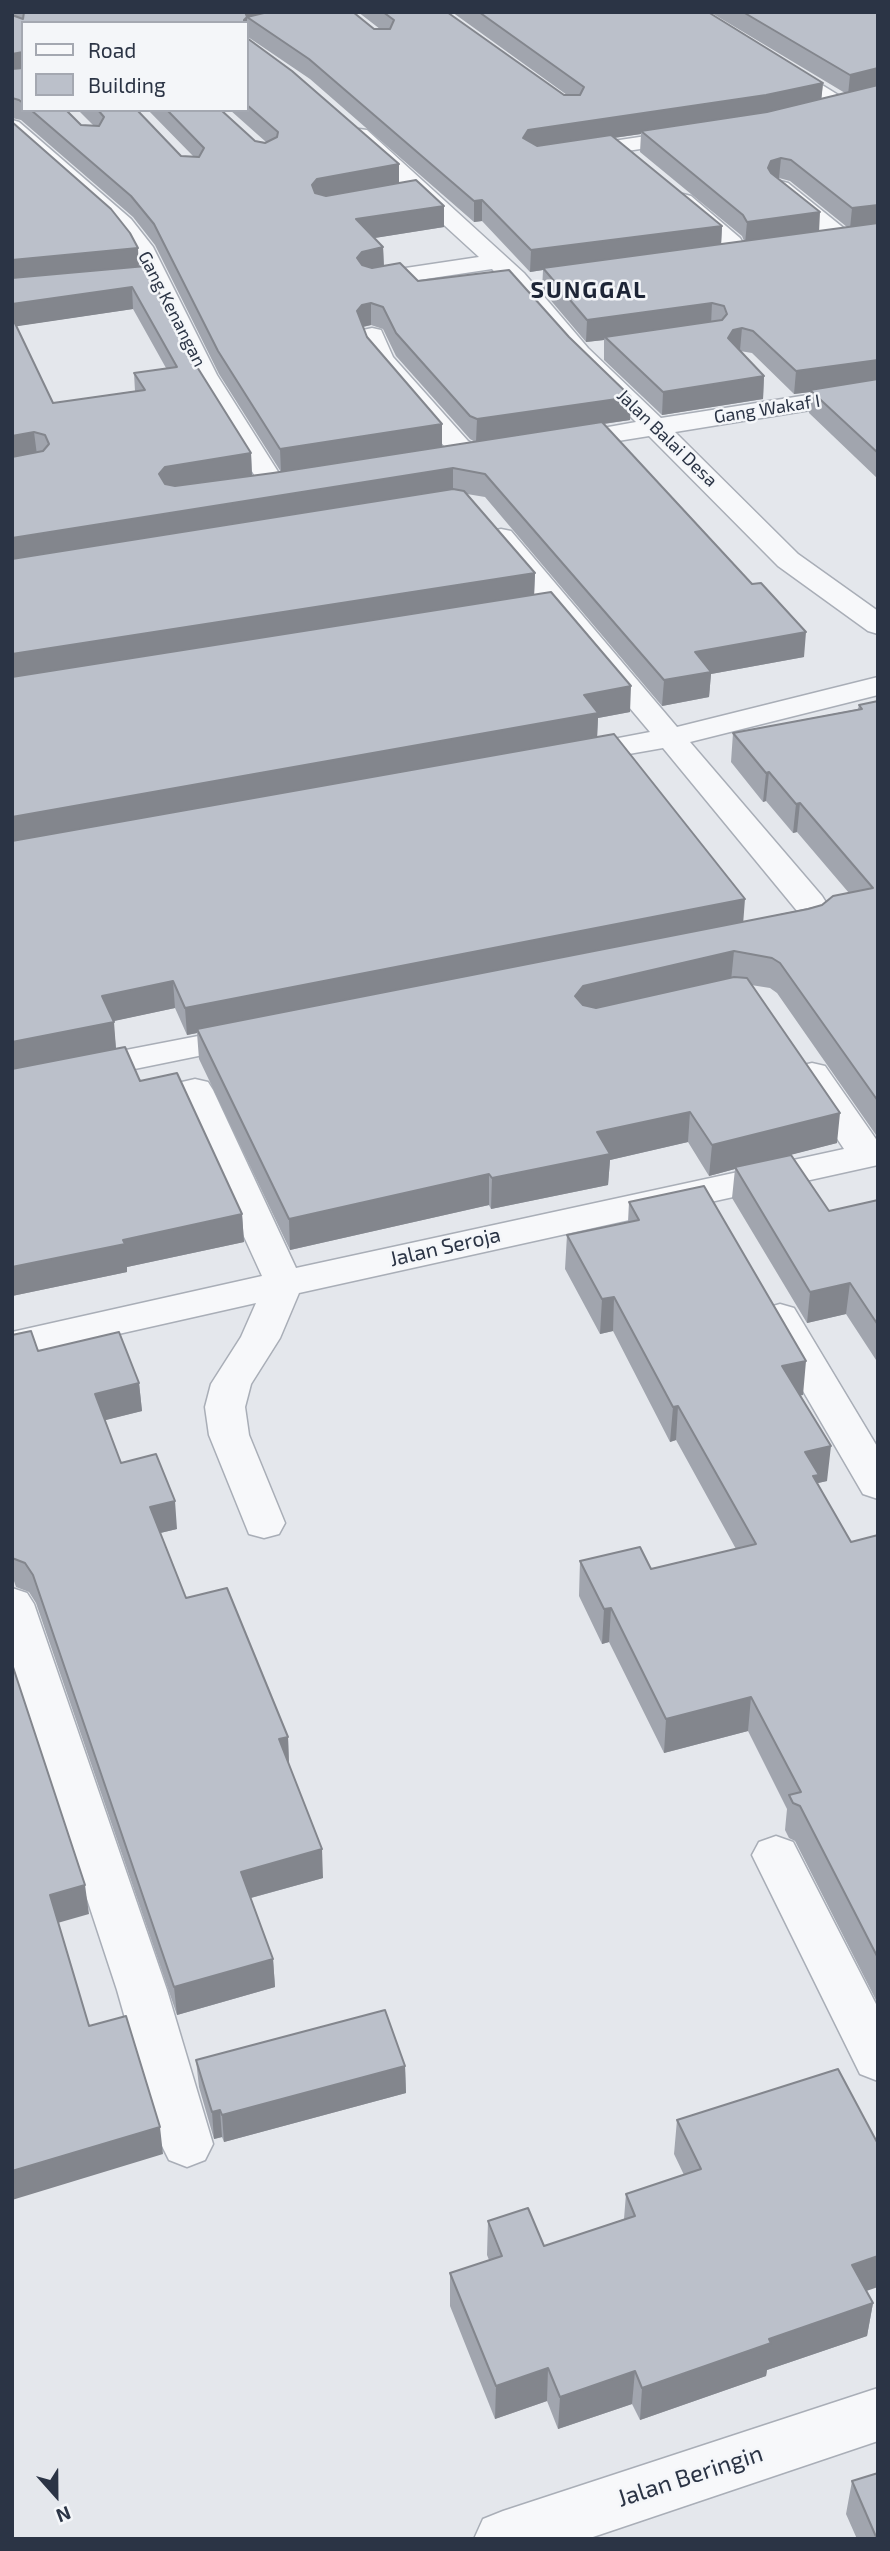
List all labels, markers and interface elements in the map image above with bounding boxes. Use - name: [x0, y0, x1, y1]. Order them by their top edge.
- legend: [21, 21, 248, 112]
- text: Road: [88, 37, 136, 62]
- text: Building: [88, 72, 166, 97]
- street label: Gang Kenangan: [134, 248, 210, 370]
- district label: SUNGGAL: [531, 276, 647, 304]
- street label: Jalan Balai Desa: [612, 385, 722, 491]
- street label: Gang Wakaf I: [712, 390, 822, 428]
- street label: Jalan Seroja: [387, 1222, 503, 1272]
- street label: Jalan Beringin: [614, 2439, 766, 2513]
- north arrow: [21, 2460, 91, 2530]
- text: N: [53, 2502, 74, 2528]

